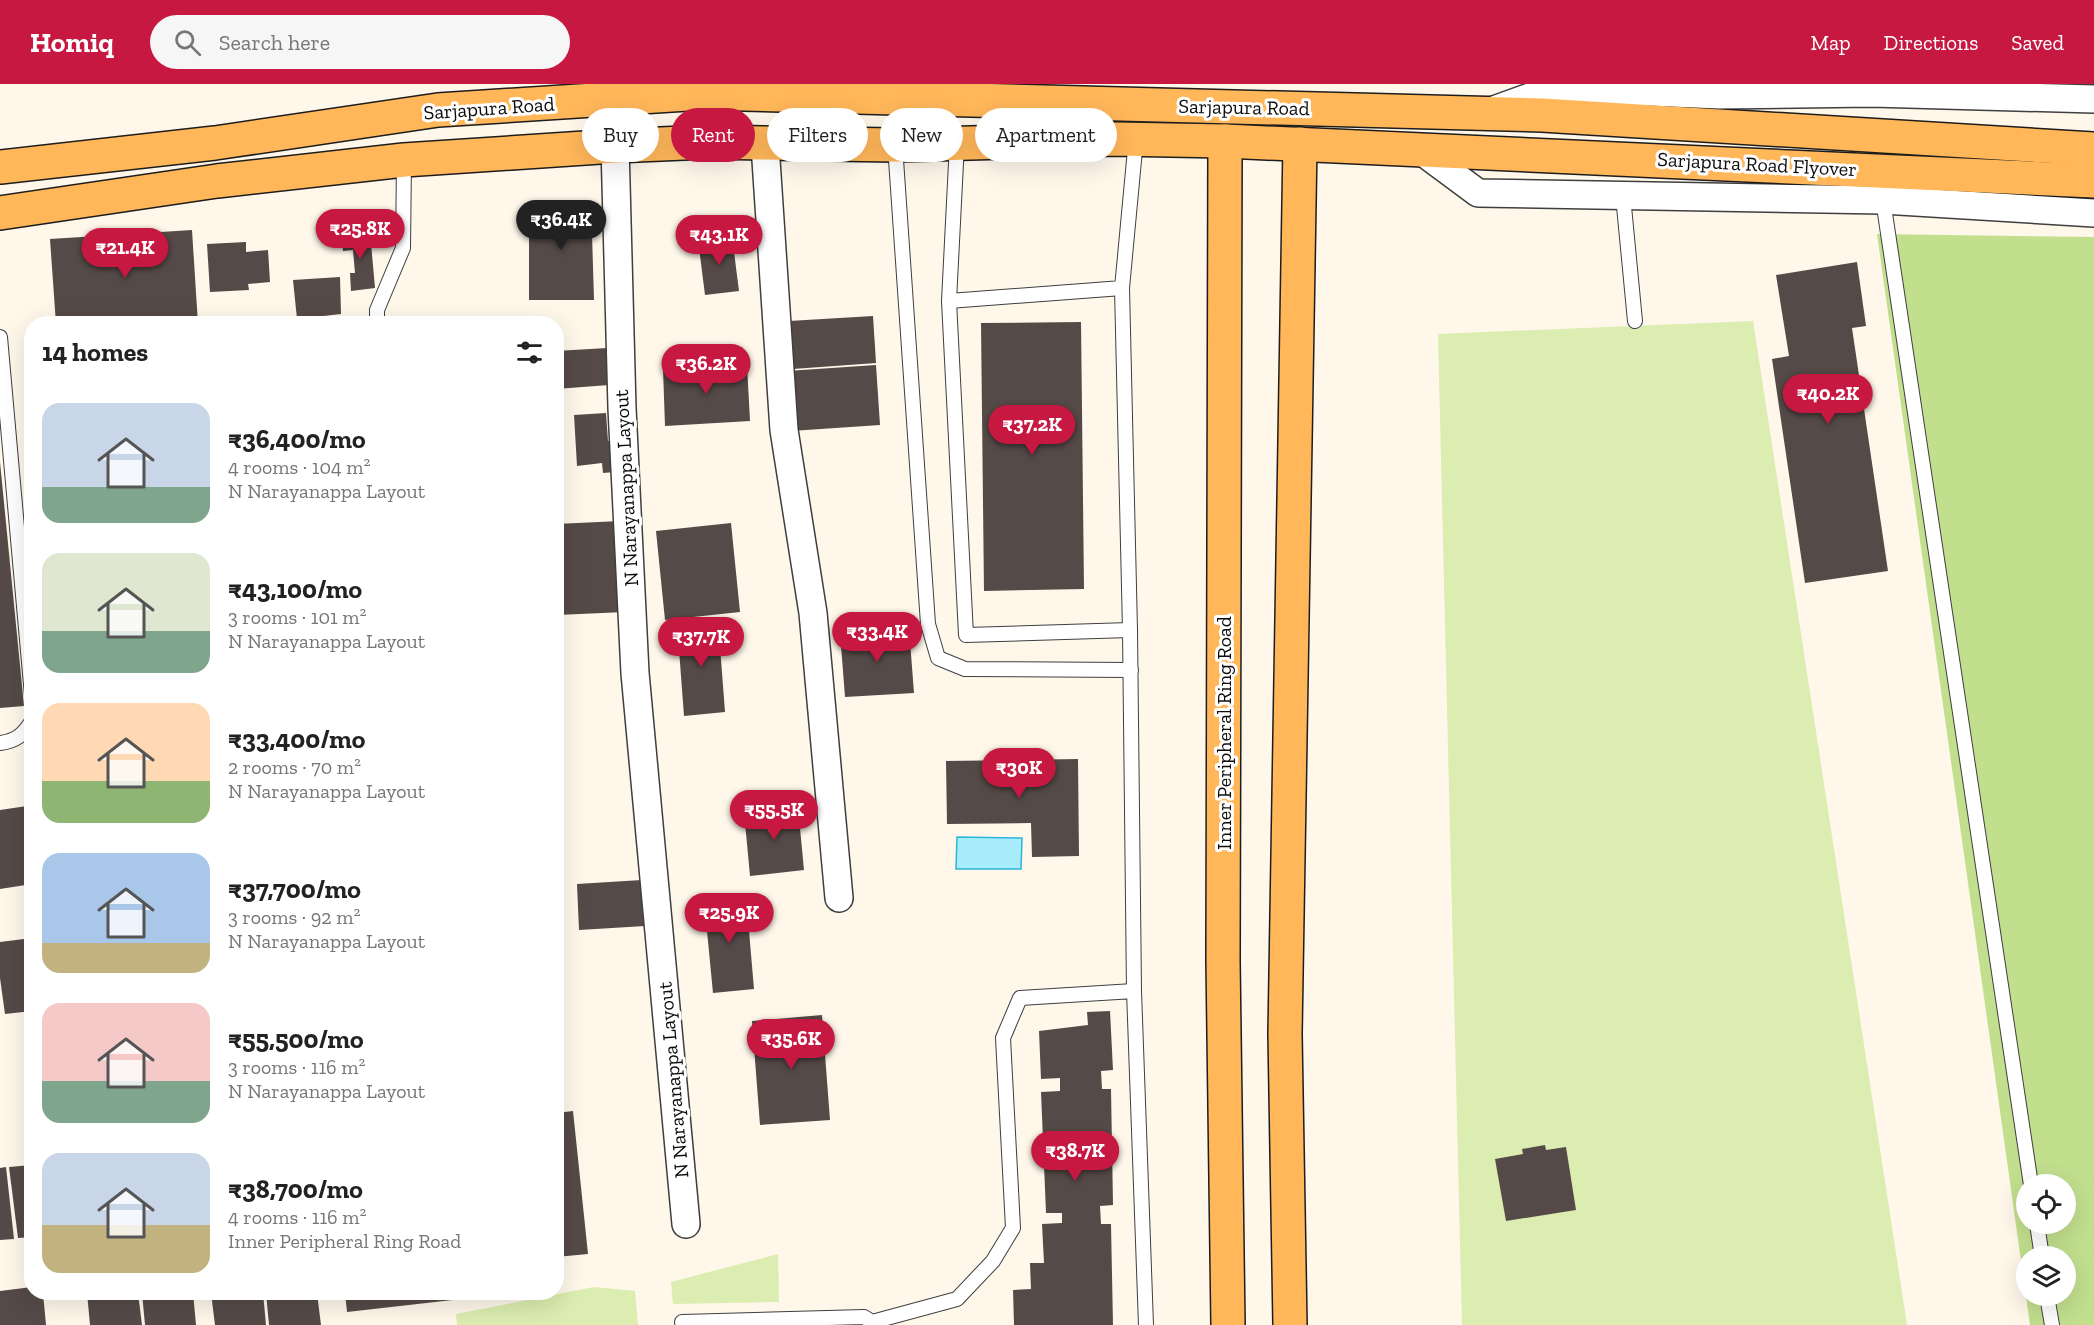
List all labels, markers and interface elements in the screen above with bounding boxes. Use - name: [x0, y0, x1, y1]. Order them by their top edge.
- search box: [150, 15, 570, 69]
- text: Homiq: [30, 26, 114, 59]
- icon: search: [171, 26, 204, 59]
- text: Search here: [219, 29, 330, 56]
- text: Map: [1811, 30, 1851, 55]
- text: Directions: [1884, 30, 1978, 55]
- text: Saved: [2011, 30, 2064, 55]
- street label: Sarjapura Road: [423, 91, 555, 125]
- street label: Sarjapura Road: [1178, 94, 1310, 120]
- chip: Buy: [582, 108, 659, 162]
- chip: Rent: [671, 108, 755, 162]
- chip: Filters: [767, 108, 868, 162]
- chip: New: [880, 108, 963, 162]
- chip: Apartment: [975, 108, 1117, 162]
- street label: Sarjapura Road Flyover: [1657, 147, 1857, 181]
- pin: ₹36.4K: [512, 200, 610, 251]
- text: ₹36.4K: [530, 207, 592, 231]
- pin: ₹25.8K: [311, 209, 409, 260]
- pin: ₹43.1K: [670, 215, 768, 266]
- text: ₹25.8K: [330, 216, 390, 240]
- text: ₹43.1K: [690, 222, 748, 246]
- pin: ₹21.4K: [76, 228, 174, 279]
- text: ₹21.4K: [95, 235, 155, 259]
- text: 14 homes: [42, 336, 148, 368]
- icon: filters: [513, 336, 546, 369]
- pin: ₹36.2K: [657, 344, 755, 395]
- text: ₹36.2K: [676, 351, 736, 375]
- pin: ₹40.2K: [1779, 374, 1877, 425]
- text: ₹40.2K: [1797, 381, 1859, 405]
- street label: N Narayanappa Layout: [609, 388, 643, 587]
- pin: ₹37.2K: [983, 405, 1081, 456]
- text: ₹37.2K: [1002, 412, 1062, 436]
- text: ₹36,400/mo: [228, 423, 366, 455]
- icon: home: [90, 427, 162, 499]
- text: 4 rooms · 104 m²: [228, 455, 370, 479]
- text: N Narayanappa Layout: [228, 479, 425, 503]
- text: ₹43,100/mo: [228, 573, 362, 605]
- icon: home: [90, 577, 162, 649]
- text: 3 rooms · 101 m²: [228, 605, 366, 629]
- pin: ₹33.4K: [828, 612, 926, 663]
- street label: Inner Peripheral Ring Road: [1212, 616, 1236, 850]
- pin: ₹37.7K: [652, 617, 750, 668]
- text: ₹33.4K: [846, 619, 908, 643]
- text: ₹37.7K: [672, 624, 730, 648]
- text: N Narayanappa Layout: [228, 629, 425, 653]
- text: ₹33,400/mo: [228, 723, 365, 755]
- icon: home: [90, 727, 162, 799]
- pin: ₹30K: [983, 748, 1055, 799]
- text: 2 rooms · 70 m²: [228, 755, 361, 779]
- text: ₹30K: [996, 755, 1042, 779]
- text: N Narayanappa Layout: [228, 779, 425, 803]
- pin: ₹55.5K: [725, 790, 823, 841]
- text: ₹55.5K: [744, 797, 804, 821]
- text: ₹37,700/mo: [228, 873, 361, 905]
- icon: home: [90, 877, 162, 949]
- pin: ₹25.9K: [680, 893, 778, 944]
- text: ₹25.9K: [699, 900, 759, 924]
- text: 3 rooms · 92 m²: [228, 905, 360, 929]
- text: N Narayanappa Layout: [228, 929, 425, 953]
- street label: N Narayanappa Layout: [652, 980, 694, 1179]
- pin: ₹35.6K: [742, 1019, 840, 1070]
- text: ₹55,500/mo: [228, 1023, 364, 1055]
- text: ₹35.6K: [761, 1026, 821, 1050]
- icon: home: [90, 1027, 162, 1099]
- text: 3 rooms · 116 m²: [228, 1055, 365, 1079]
- text: N Narayanappa Layout: [228, 1079, 425, 1103]
- pin: ₹38.7K: [1026, 1131, 1124, 1182]
- text: ₹38.7K: [1045, 1138, 1105, 1162]
- text: ₹38,700/mo: [228, 1173, 363, 1205]
- map controls: [2016, 1174, 2076, 1306]
- button: locate: [2016, 1174, 2076, 1234]
- icon: home: [90, 1177, 162, 1249]
- text: 4 rooms · 116 m²: [228, 1205, 366, 1229]
- text: Inner Peripheral Ring Road: [228, 1229, 461, 1253]
- button: layers: [2016, 1246, 2076, 1306]

